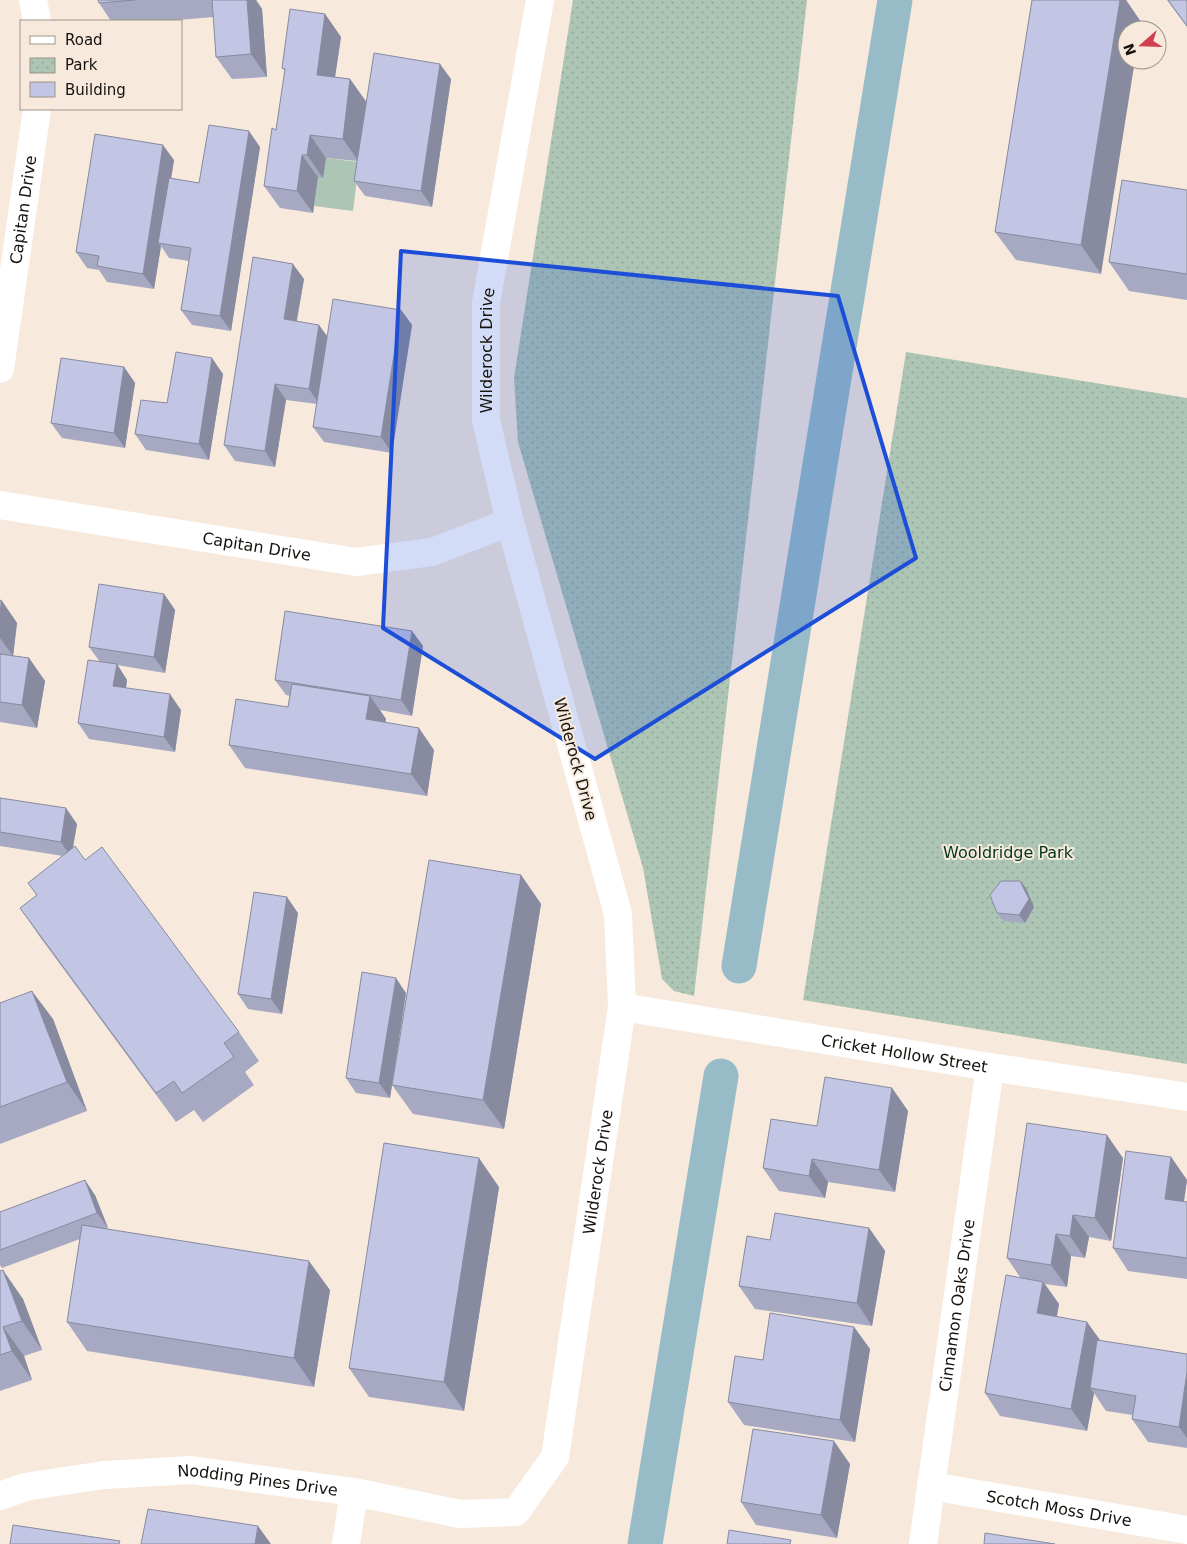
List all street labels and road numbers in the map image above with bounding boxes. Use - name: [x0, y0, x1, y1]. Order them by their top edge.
- street label: Capitan Drive: [6, 154, 40, 265]
- street label: Wilderock Drive: [477, 286, 499, 413]
- street label: Capitan Drive: [201, 529, 312, 565]
- street label: Wilderock Drive: [550, 696, 601, 823]
- street label: Cricket Hollow Street: [820, 1031, 989, 1076]
- street label: Wilderock Drive: [579, 1108, 617, 1236]
- street label: Cinnamon Oaks Drive: [935, 1218, 979, 1393]
- street label: Nodding Pines Drive: [177, 1461, 339, 1500]
- street label: Scotch Moss Drive: [985, 1487, 1133, 1530]

